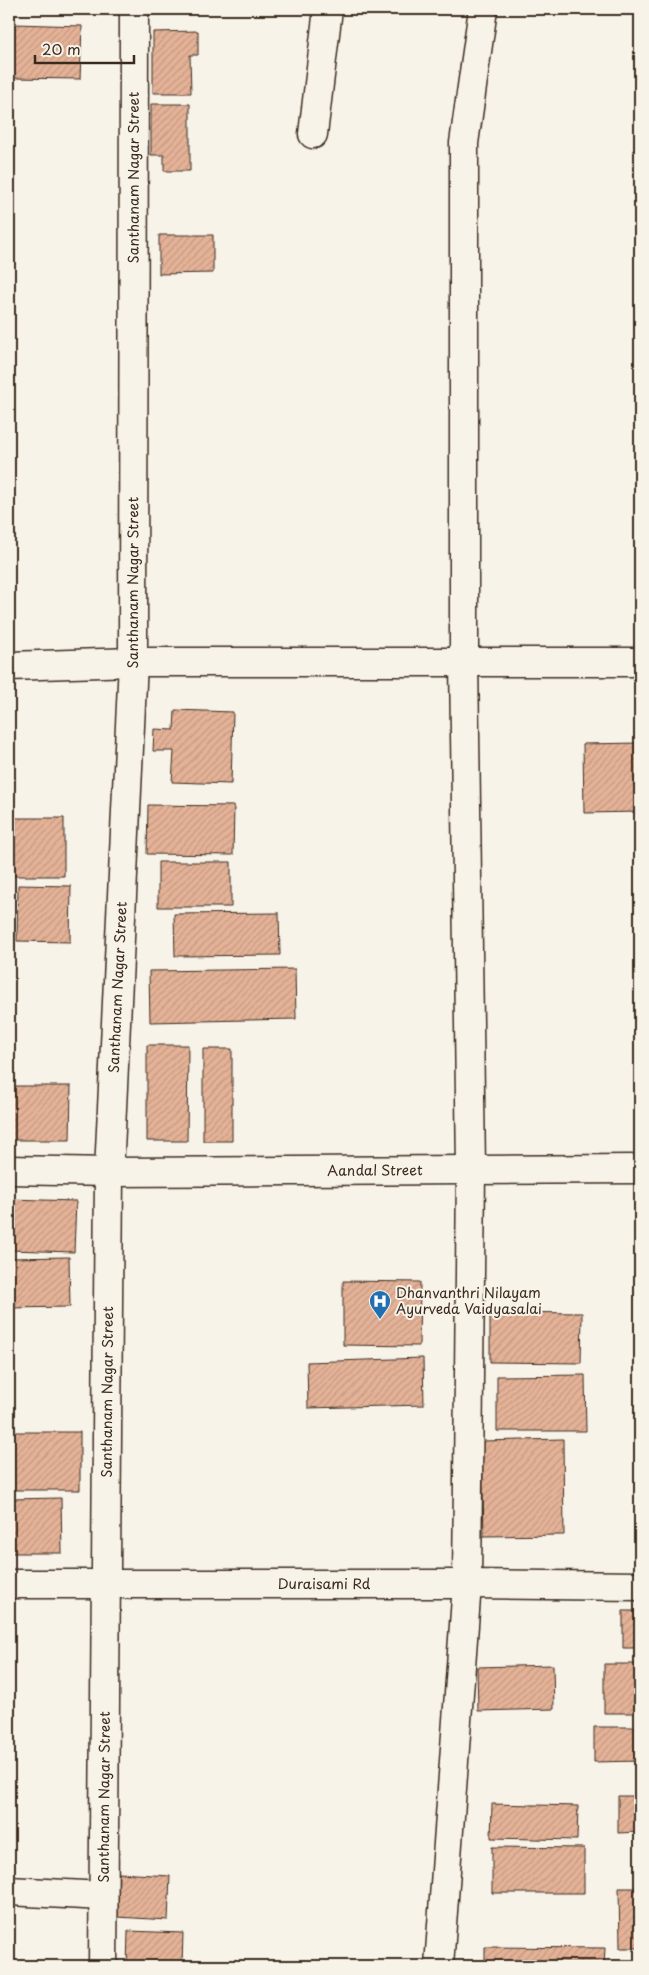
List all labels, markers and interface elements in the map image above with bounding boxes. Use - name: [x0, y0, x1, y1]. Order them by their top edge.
- scale bar: [35, 32, 134, 64]
- text: 20 m: [42, 37, 81, 60]
- street label: Santhanam Nagar Street: [123, 91, 144, 263]
- street label: Santhanam Nagar Street: [122, 496, 143, 669]
- street label: Santhanam Nagar Street: [103, 901, 132, 1073]
- street label: Aandal Street: [327, 1159, 423, 1181]
- place label: Dhanvanthri Nilayam Ayurveda Vaidyasalai: [396, 1282, 542, 1319]
- hospital icon: Dhanvanthri Nilayam Ayurveda Vaidyasalai: [368, 1289, 392, 1320]
- street label: Santhanam Nagar Street: [96, 1306, 118, 1478]
- street label: Duraisami Rd: [278, 1573, 371, 1594]
- street label: Santhanam Nagar Street: [93, 1711, 115, 1883]

